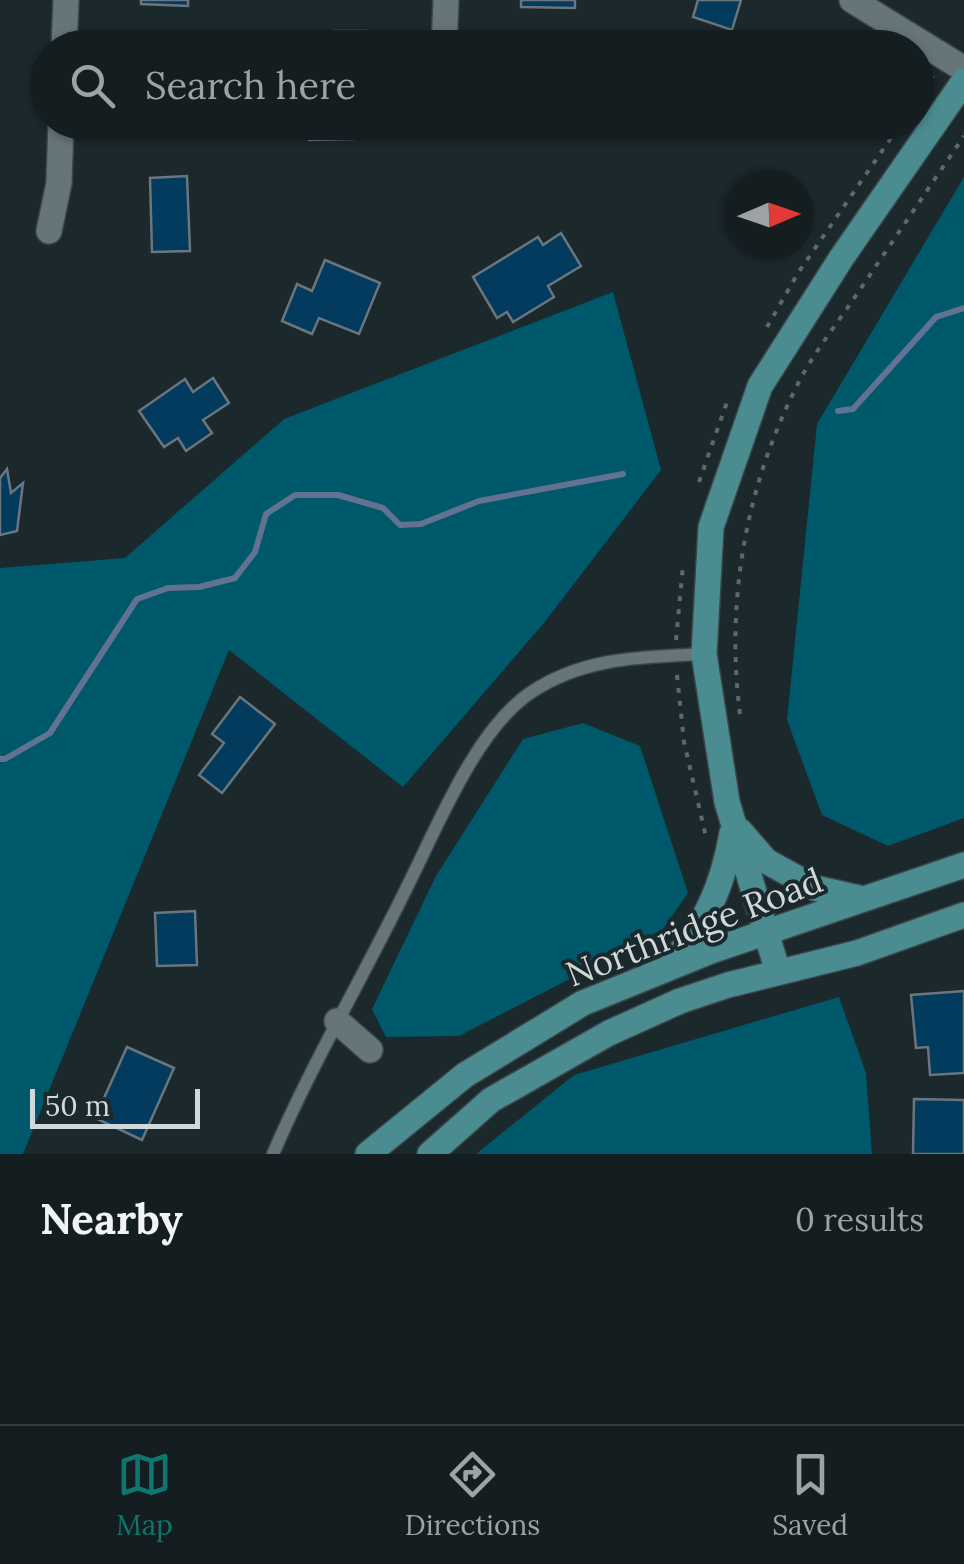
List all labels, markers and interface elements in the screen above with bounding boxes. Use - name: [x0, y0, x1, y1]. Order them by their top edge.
- search box: [30, 30, 934, 140]
- icon: search: [65, 58, 120, 113]
- text: Search here: [145, 61, 356, 109]
- north arrow: [724, 170, 814, 260]
- street label: Northridge Road: [559, 857, 829, 997]
- scale bar: [30, 1084, 200, 1128]
- text: 50 m: [45, 1088, 110, 1124]
- text: Nearby: [40, 1192, 183, 1246]
- text: 0 results: [795, 1199, 924, 1240]
- tab: Map: [116, 1447, 173, 1543]
- tab: Directions: [405, 1447, 540, 1543]
- tab: Saved: [772, 1447, 848, 1543]

